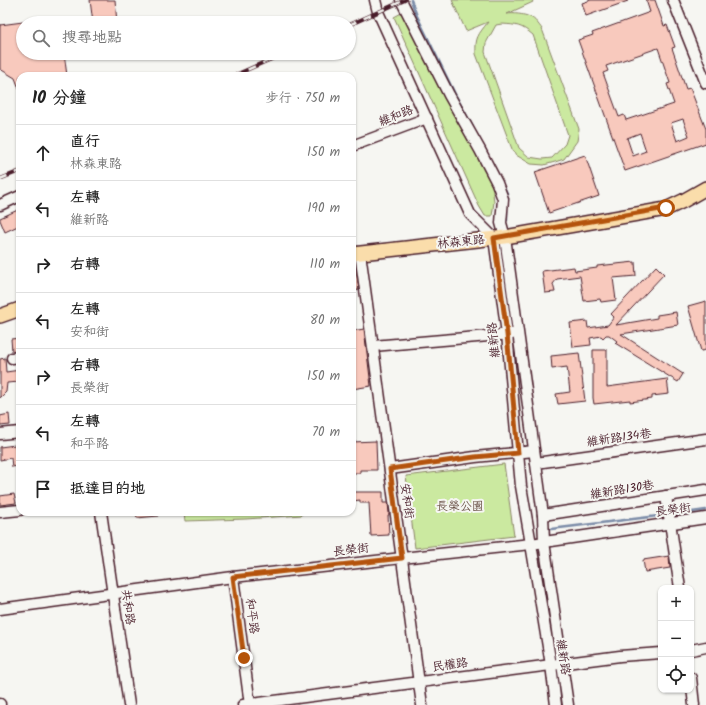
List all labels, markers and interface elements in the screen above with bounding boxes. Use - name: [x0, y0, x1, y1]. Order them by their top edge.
- search box: [16, 16, 356, 60]
- text: 搜尋地點: [62, 26, 122, 50]
- icon: search: [30, 27, 52, 49]
- text: 10 分鐘: [32, 85, 86, 112]
- text: 步行 · 750 m: [265, 88, 340, 109]
- street label: 維和路: [376, 101, 416, 131]
- text: 直行: [70, 130, 100, 154]
- icon: ahead: [32, 142, 54, 164]
- text: 150 m: [307, 142, 340, 163]
- text: 林森東路: [70, 154, 122, 175]
- text: 左轉: [70, 186, 100, 210]
- icon: left: [32, 198, 54, 220]
- text: 190 m: [308, 198, 340, 219]
- route start: [657, 199, 675, 217]
- text: 維新路: [70, 210, 109, 231]
- street label: 林森東路: [436, 230, 486, 254]
- text: 右轉: [70, 253, 100, 277]
- icon: right: [32, 254, 54, 276]
- text: 110 m: [310, 254, 340, 275]
- text: 左轉: [70, 298, 100, 322]
- icon: left: [32, 310, 54, 332]
- text: 80 m: [310, 310, 340, 331]
- street label: 維新路: [483, 321, 505, 359]
- text: 安和街: [70, 322, 109, 343]
- text: 右轉: [70, 354, 100, 378]
- icon: right: [32, 366, 54, 388]
- text: 150 m: [307, 366, 340, 387]
- text: 長榮街: [70, 378, 109, 399]
- text: 左轉: [70, 410, 100, 434]
- icon: left: [32, 422, 54, 444]
- text: 70 m: [312, 422, 340, 443]
- street label: 維新路134巷: [585, 424, 653, 452]
- text: 和平路: [70, 434, 109, 455]
- street label: 維新路130巷: [589, 476, 655, 504]
- text: 抵達目的地: [70, 477, 145, 501]
- icon: arrive: [32, 478, 54, 500]
- street label: 安和街: [395, 482, 419, 520]
- park label: 長榮公園: [436, 497, 484, 516]
- street label: 長榮街: [654, 498, 692, 522]
- street label: 長榮街: [332, 538, 370, 562]
- map controls: [658, 585, 694, 693]
- button: +: [658, 585, 694, 621]
- street label: 共和路: [116, 588, 140, 626]
- street label: 和平路: [240, 597, 264, 635]
- button: −: [658, 621, 694, 657]
- street label: 維新路: [551, 638, 575, 676]
- route end: [235, 649, 253, 667]
- street label: 民權路: [431, 653, 469, 677]
- button: locate: [658, 657, 694, 693]

